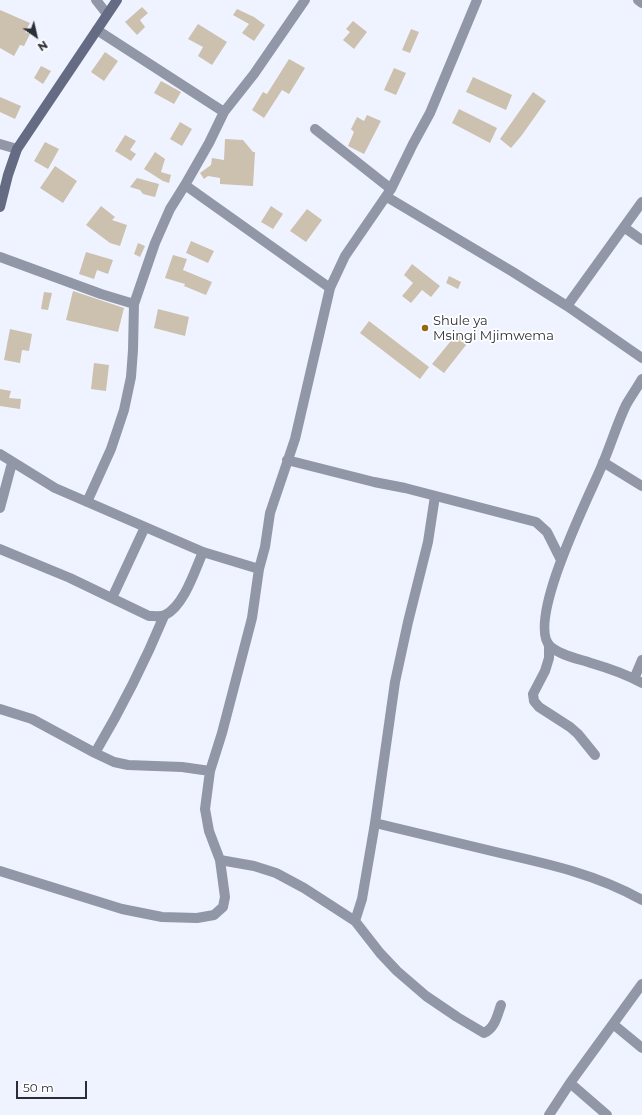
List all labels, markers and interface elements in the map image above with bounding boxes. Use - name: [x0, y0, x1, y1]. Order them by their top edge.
- north arrow: [16, 16, 56, 56]
- text: N: [35, 38, 50, 54]
- place label: Shule ya Msingi Mjimwema: [433, 313, 554, 344]
- marker: Shule ya Msingi Mjimwema: [420, 323, 430, 333]
- scale bar: [18, 1073, 89, 1099]
- text: 50 m: [23, 1080, 54, 1095]

